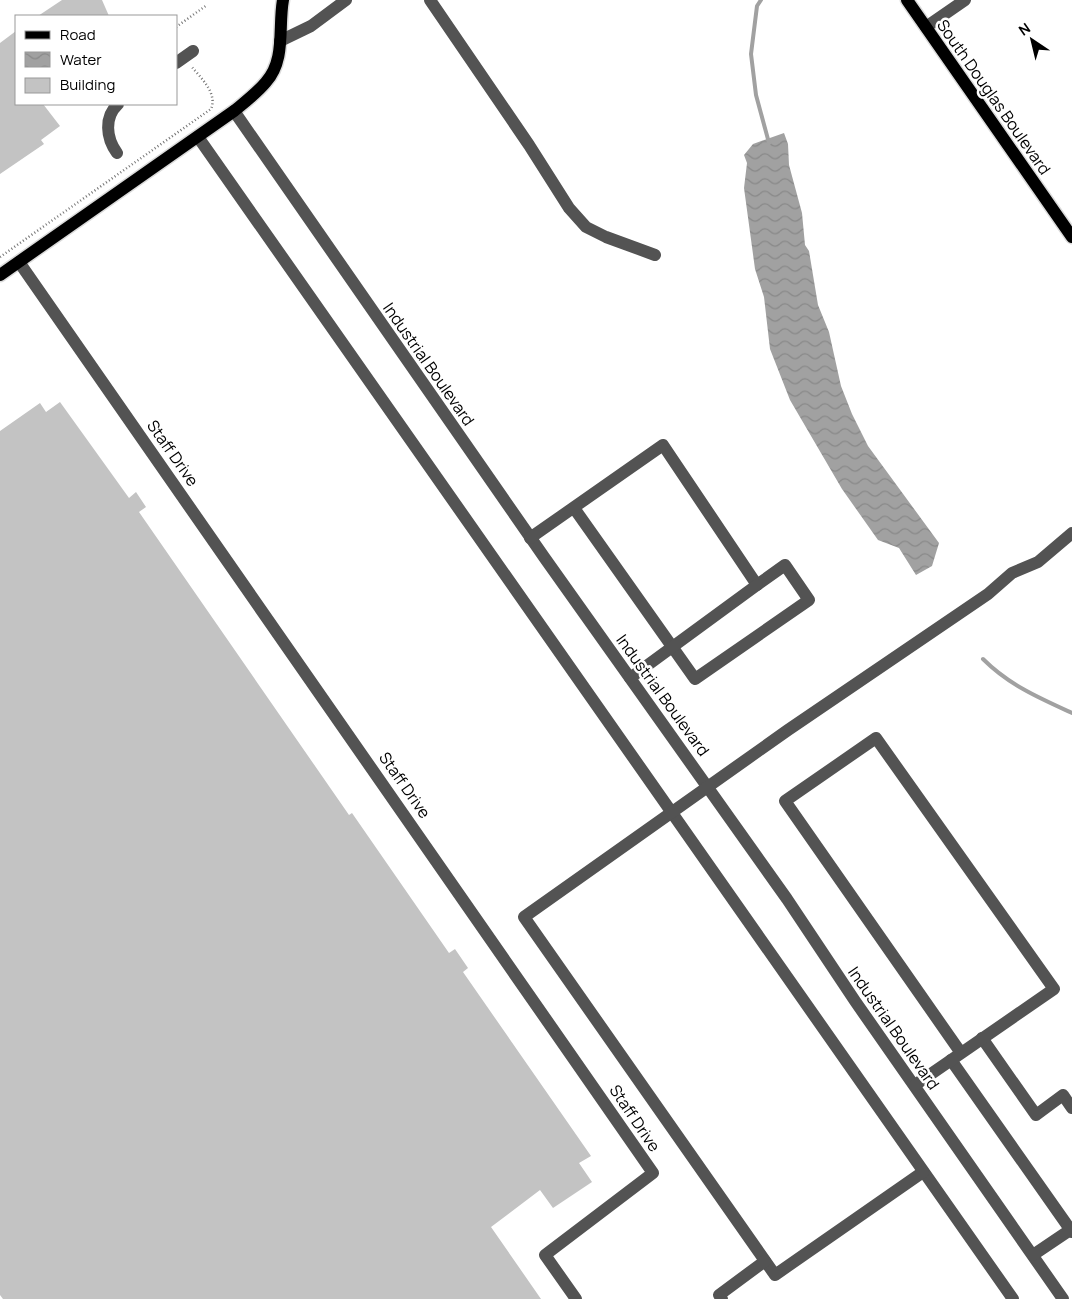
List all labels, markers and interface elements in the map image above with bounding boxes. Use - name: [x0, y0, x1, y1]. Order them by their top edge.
- legend: [15, 15, 178, 105]
- street label: South Douglas Boulevard: [932, 15, 1056, 179]
- north arrow: [1007, 15, 1057, 65]
- text: N: [1015, 18, 1034, 40]
- text: Road: [60, 24, 96, 45]
- text: Water: [60, 49, 102, 70]
- text: Building: [60, 74, 115, 95]
- street label: Industrial Boulevard: [378, 298, 480, 430]
- street label: Staff Drive: [142, 415, 204, 491]
- street label: Industrial Boulevard: [611, 630, 715, 760]
- street label: Staff Drive: [374, 747, 436, 823]
- street label: Industrial Boulevard: [843, 962, 945, 1094]
- street label: Staff Drive: [605, 1080, 665, 1156]

